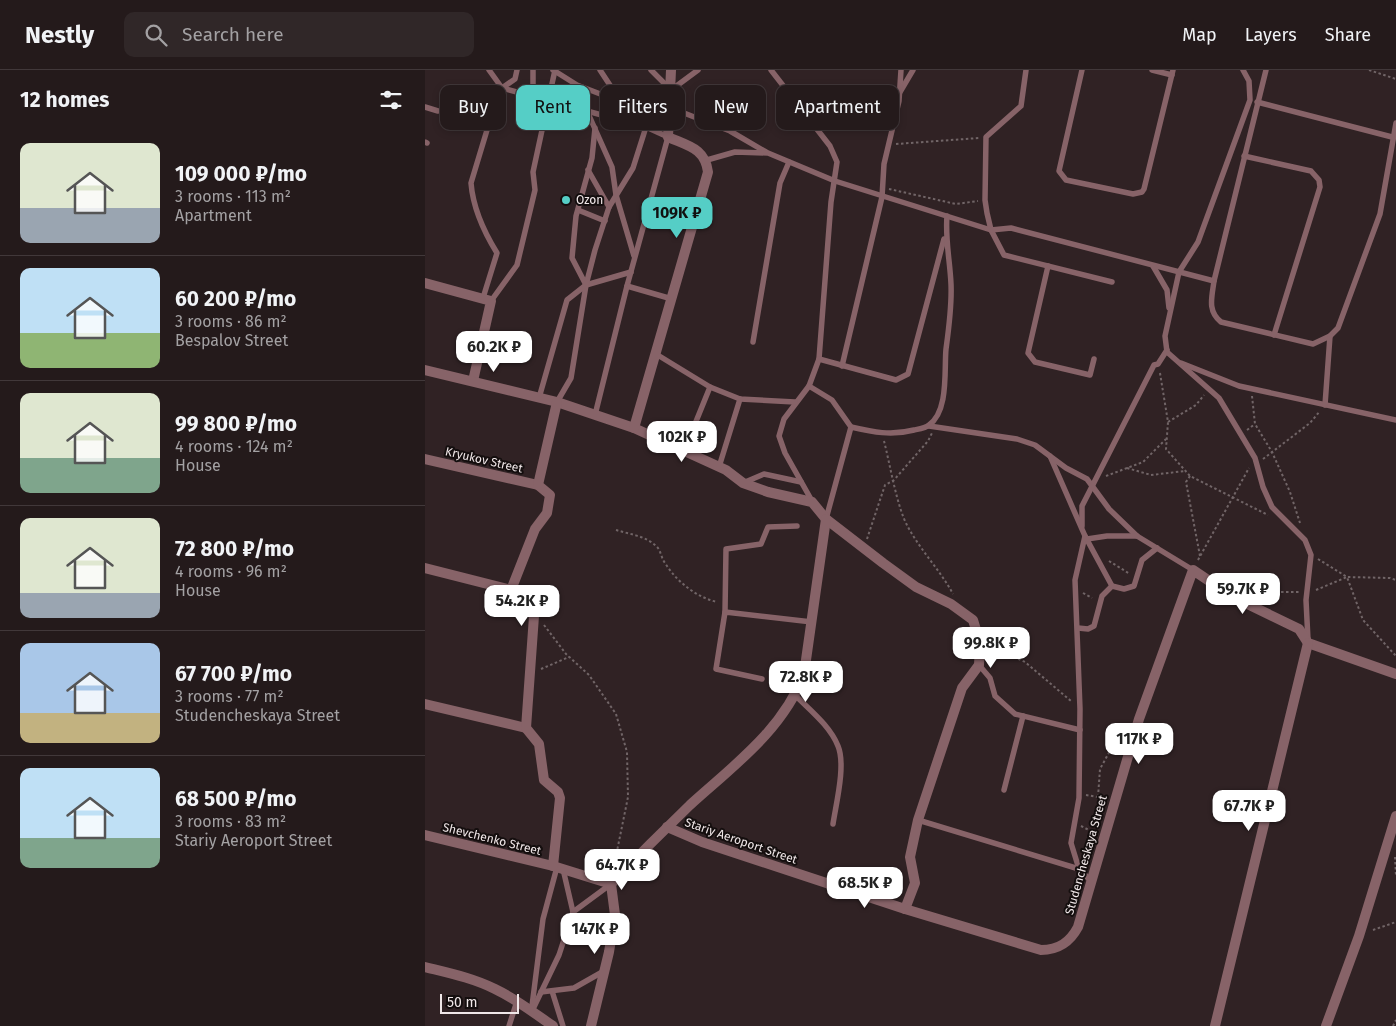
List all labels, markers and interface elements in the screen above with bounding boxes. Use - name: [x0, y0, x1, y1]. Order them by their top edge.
- search box: [124, 12, 474, 57]
- text: Nestly: [25, 21, 94, 49]
- icon: search: [142, 21, 170, 49]
- text: Search here: [182, 23, 284, 46]
- text: Map: [1182, 24, 1217, 46]
- text: Layers: [1245, 24, 1297, 46]
- text: Share: [1325, 24, 1371, 46]
- chip: Buy: [440, 85, 506, 130]
- chip: Rent: [516, 85, 590, 130]
- chip: Filters: [600, 85, 685, 130]
- chip: New: [695, 85, 766, 130]
- chip: Apartment: [776, 85, 899, 130]
- icon: filters: [377, 86, 405, 114]
- text: 12 homes: [20, 87, 109, 113]
- text: 109 000 ₽/mo: [175, 161, 307, 187]
- icon: home: [60, 163, 120, 223]
- text: 3 rooms · 113 m²: [175, 187, 291, 206]
- place label: Ozon: [576, 193, 603, 207]
- marker: Ozon: [560, 194, 572, 206]
- pin: 109K ₽: [636, 196, 718, 239]
- text: 109K ₽: [652, 203, 702, 222]
- text: Apartment: [175, 206, 252, 225]
- text: 60 200 ₽/mo: [175, 286, 296, 312]
- icon: home: [60, 288, 120, 348]
- text: 3 rooms · 86 m²: [175, 312, 287, 331]
- pin: 60.2K ₽: [448, 330, 540, 373]
- text: Bespalov Street: [175, 331, 288, 350]
- text: 60.2K ₽: [467, 337, 521, 356]
- text: 99 800 ₽/mo: [175, 411, 297, 437]
- icon: home: [60, 413, 120, 473]
- pin: 102K ₽: [641, 420, 723, 463]
- text: 102K ₽: [658, 427, 706, 446]
- text: 4 rooms · 124 m²: [175, 437, 293, 456]
- street label: Kryukov Street: [444, 444, 525, 476]
- text: House: [175, 456, 221, 475]
- text: 72 800 ₽/mo: [175, 536, 294, 562]
- icon: home: [60, 538, 120, 598]
- text: 4 rooms · 96 m²: [175, 562, 287, 581]
- pin: 59.7K ₽: [1197, 572, 1289, 615]
- text: 59.7K ₽: [1217, 579, 1269, 598]
- text: House: [175, 581, 221, 600]
- pin: 54.2K ₽: [476, 584, 568, 627]
- text: 54.2K ₽: [495, 591, 549, 610]
- pin: 99.8K ₽: [945, 626, 1037, 669]
- text: 99.8K ₽: [964, 633, 1018, 652]
- pin: 72.8K ₽: [760, 660, 852, 703]
- text: 67 700 ₽/mo: [175, 661, 292, 687]
- icon: home: [60, 663, 120, 723]
- text: 72.8K ₽: [780, 667, 832, 686]
- text: 3 rooms · 77 m²: [175, 687, 284, 706]
- text: Studencheskaya Street: [175, 706, 340, 725]
- pin: 117K ₽: [1098, 722, 1180, 765]
- text: 117K ₽: [1116, 729, 1162, 748]
- text: 68 500 ₽/mo: [175, 786, 297, 812]
- icon: home: [60, 788, 120, 848]
- pin: 67.7K ₽: [1203, 790, 1295, 832]
- street label: Studencheskaya Street: [1062, 793, 1110, 916]
- text: 67.7K ₽: [1224, 796, 1274, 815]
- text: 3 rooms · 83 m²: [175, 812, 286, 831]
- street label: Stariy Aeroport Street: [683, 815, 800, 867]
- street label: Shevchenko Street: [441, 820, 543, 858]
- text: Stariy Aeroport Street: [175, 831, 332, 850]
- pin: 64.7K ₽: [576, 848, 668, 891]
- text: 64.7K ₽: [596, 855, 648, 874]
- pin: 68.5K ₽: [819, 866, 911, 909]
- text: 68.5K ₽: [838, 873, 892, 892]
- pin: 147K ₽: [554, 912, 636, 955]
- text: 147K ₽: [572, 919, 618, 938]
- scale bar: [440, 991, 519, 1014]
- text: 50 m: [447, 994, 478, 1011]

